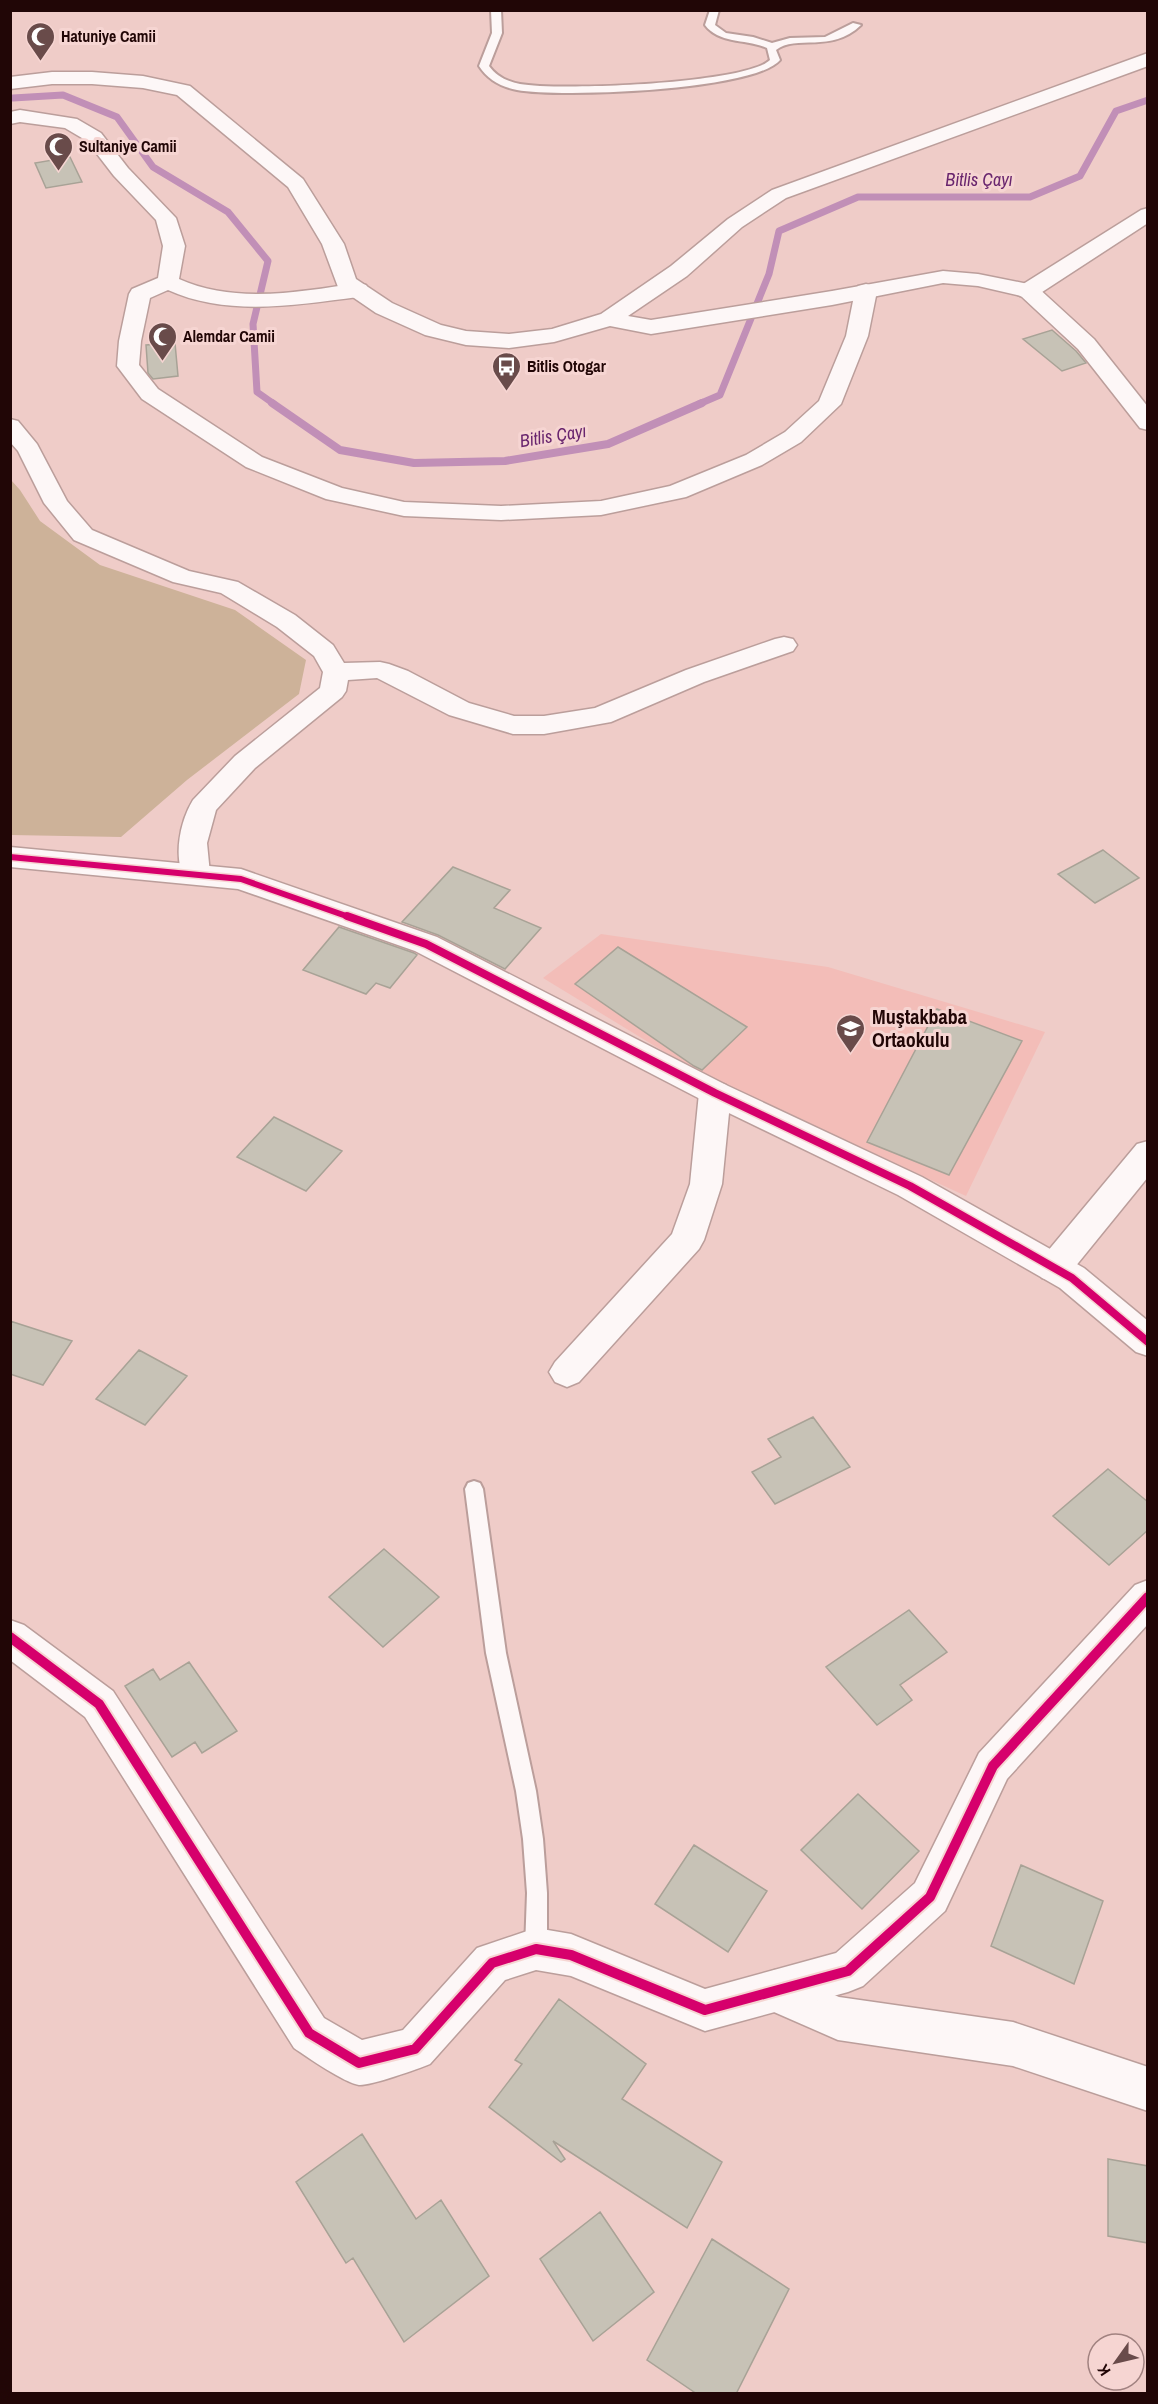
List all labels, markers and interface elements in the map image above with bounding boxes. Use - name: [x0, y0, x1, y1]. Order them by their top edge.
- mosque icon: Hatuniye Camii: [24, 20, 56, 62]
- place label: Hatuniye Camii: [61, 25, 156, 47]
- mosque icon: Sultaniye Camii: [42, 130, 74, 172]
- place label: Sultaniye Camii: [79, 135, 177, 157]
- water label: Bitlis Çayı: [945, 167, 1013, 192]
- mosque icon: Alemdar Camii: [146, 320, 178, 362]
- place label: Alemdar Camii: [183, 325, 275, 347]
- bus stop icon: Bitlis Otogar: [490, 350, 522, 392]
- place label: Bitlis Otogar: [527, 355, 607, 377]
- water label: Bitlis Çayı: [518, 418, 588, 453]
- place label: Muştakbaba Ortaokulu: [872, 1003, 967, 1053]
- school or university icon: Muştakbaba Ortaokulu: [835, 1012, 867, 1054]
- north arrow: [1086, 2332, 1146, 2392]
- text: K: [1092, 2360, 1115, 2380]

